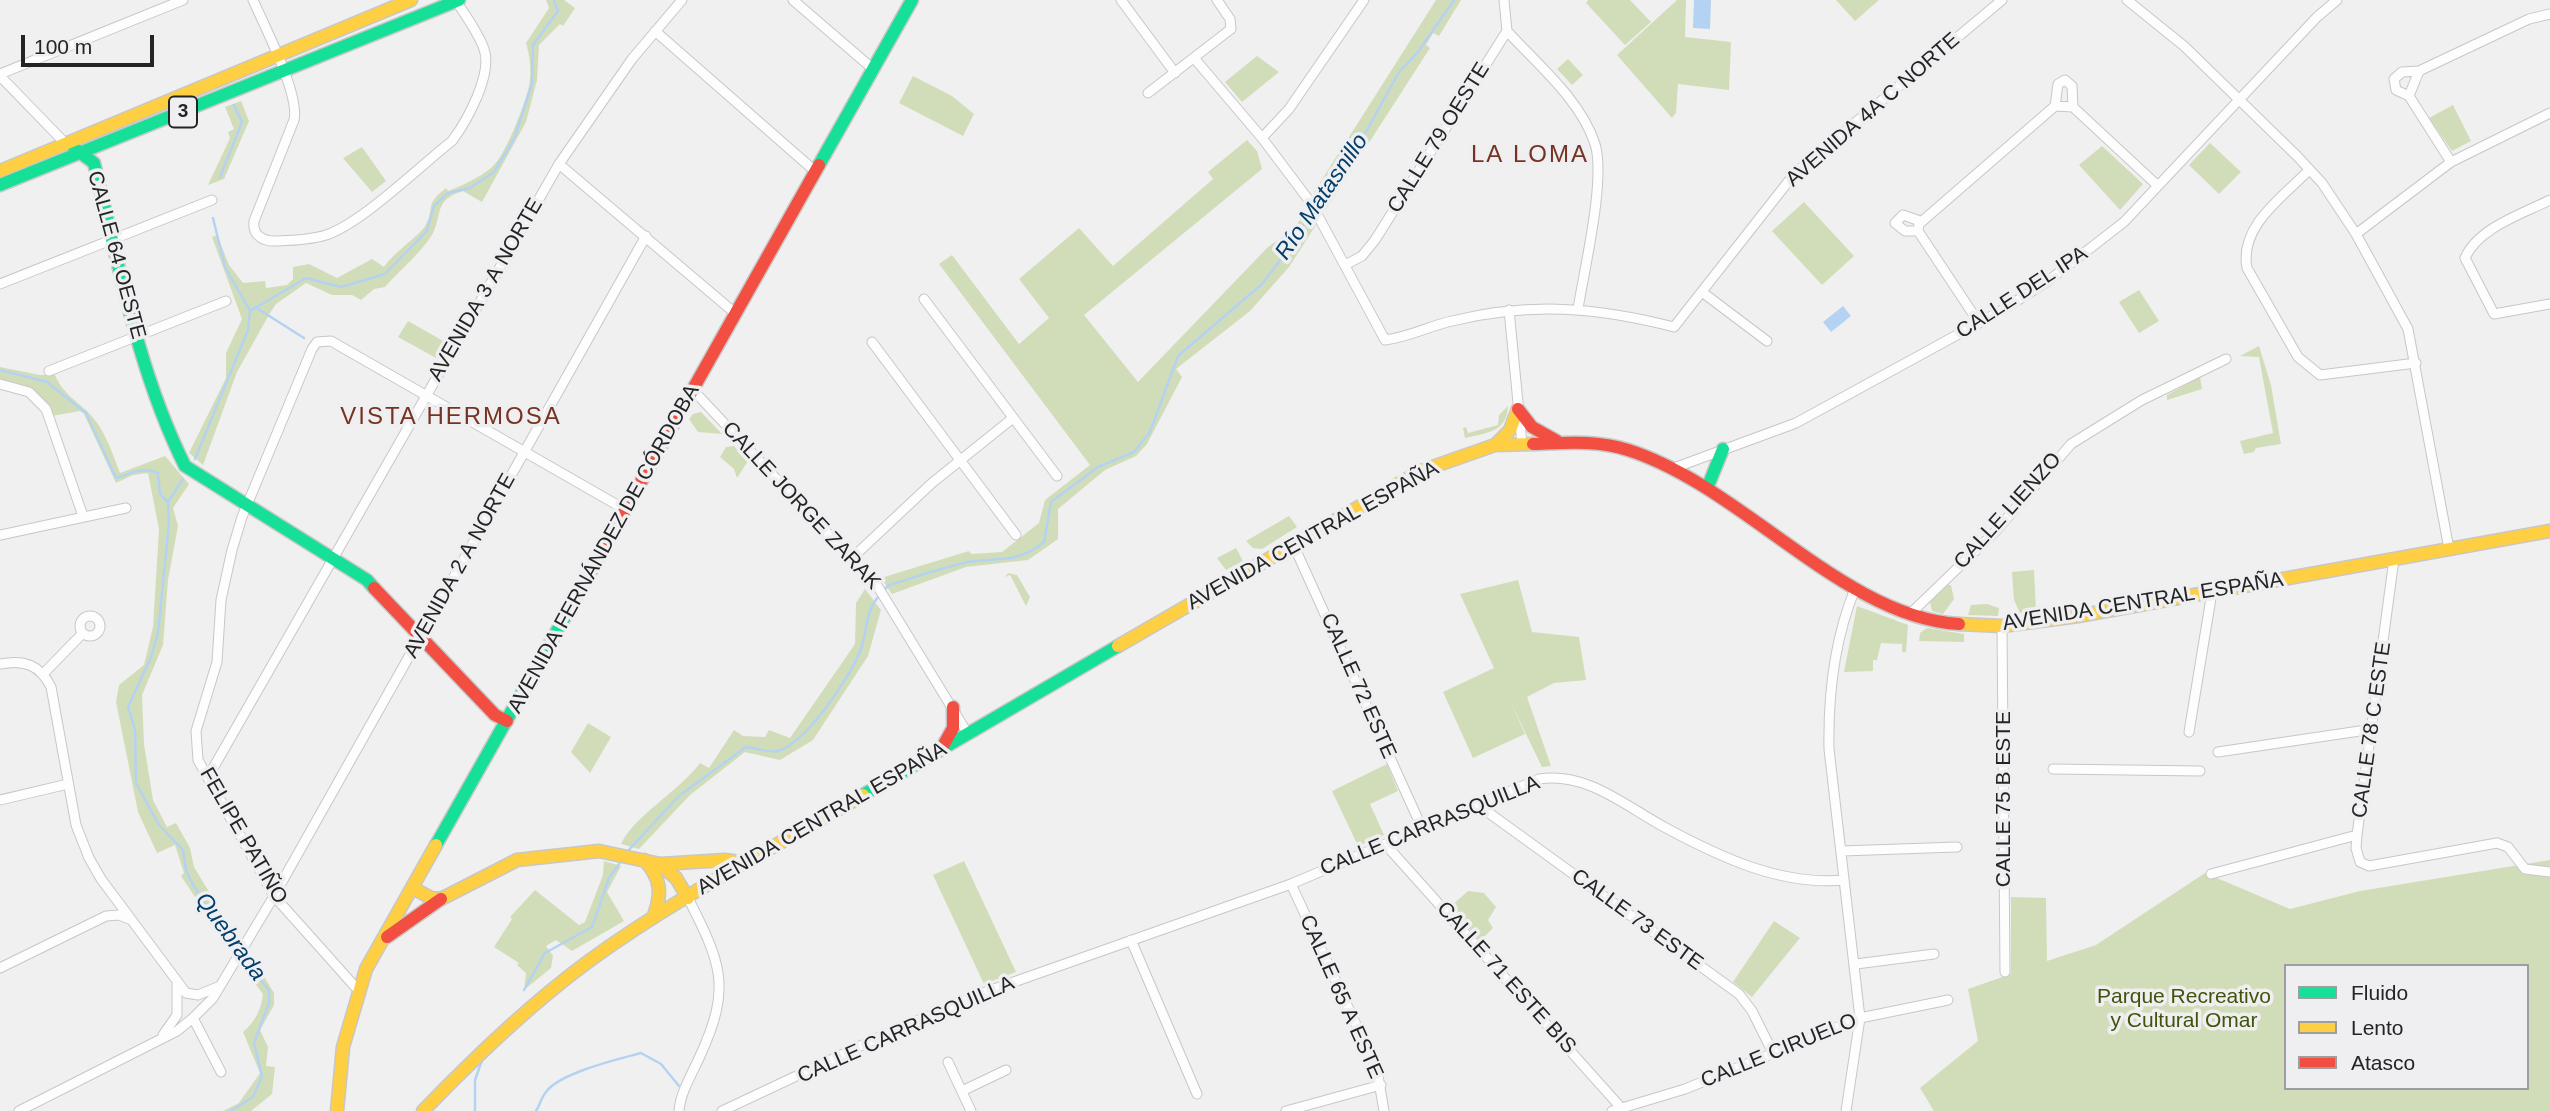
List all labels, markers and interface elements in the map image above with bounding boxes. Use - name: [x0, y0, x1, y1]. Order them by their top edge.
- scale bar: [24, 21, 158, 65]
- street label: AVENIDA 4A C NORTE: [1781, 28, 1965, 192]
- text: 100 m: [34, 35, 92, 58]
- street label: CALLE 79 OESTE: [1383, 58, 1495, 218]
- road number: 3: [169, 96, 197, 128]
- water label: Río Matasnillo: [1270, 129, 1374, 265]
- district label: LA LOMA: [1472, 141, 1588, 169]
- street label: CALLE 64 OESTE: [81, 168, 151, 342]
- street label: AVENIDA 3 A NORTE: [423, 194, 549, 386]
- street label: CALLE DEL IPA: [1952, 241, 2092, 345]
- street label: AVENIDA FERNÁNDEZ DE CÓRDOBA: [503, 380, 705, 718]
- district label: VISTA HERMOSA: [342, 403, 560, 431]
- street label: CALLE JORGE ZARAK: [717, 417, 885, 595]
- street label: CALLE LIENZO: [1949, 447, 2067, 575]
- street label: AVENIDA CENTRAL ESPAÑA: [1183, 456, 1443, 616]
- street label: AVENIDA 2 A NORTE: [399, 469, 521, 663]
- street label: AVENIDA CENTRAL ESPAÑA: [2001, 567, 2285, 637]
- street label: CALLE 72 ESTE: [1315, 609, 1401, 763]
- street label: CALLE 78 C ESTE: [2347, 640, 2397, 820]
- street label: CALLE 75 B ESTE: [1991, 711, 2017, 887]
- street label: AVENIDA CENTRAL ESPAÑA: [693, 737, 951, 901]
- street label: FELIPE PATIÑO: [194, 763, 292, 909]
- street label: CALLE CARRASQUILLA: [1317, 770, 1543, 882]
- street label: CALLE 73 ESTE: [1566, 864, 1708, 976]
- water label: Quebrada: [189, 888, 271, 986]
- street label: CALLE 71 ESTE BIS: [1431, 897, 1581, 1059]
- street label: CALLE 65 A ESTE: [1294, 911, 1388, 1083]
- legend: [2284, 964, 2529, 1090]
- street label: CALLE CARRASQUILLA: [794, 971, 1018, 1089]
- text: Fluido: [2351, 981, 2408, 1004]
- park label: Parque Recreativo y Cultural Omar: [2097, 984, 2271, 1034]
- street label: CALLE CIRUELO: [1697, 1008, 1861, 1094]
- text: Lento: [2351, 1016, 2404, 1039]
- text: Atasco: [2351, 1051, 2415, 1074]

